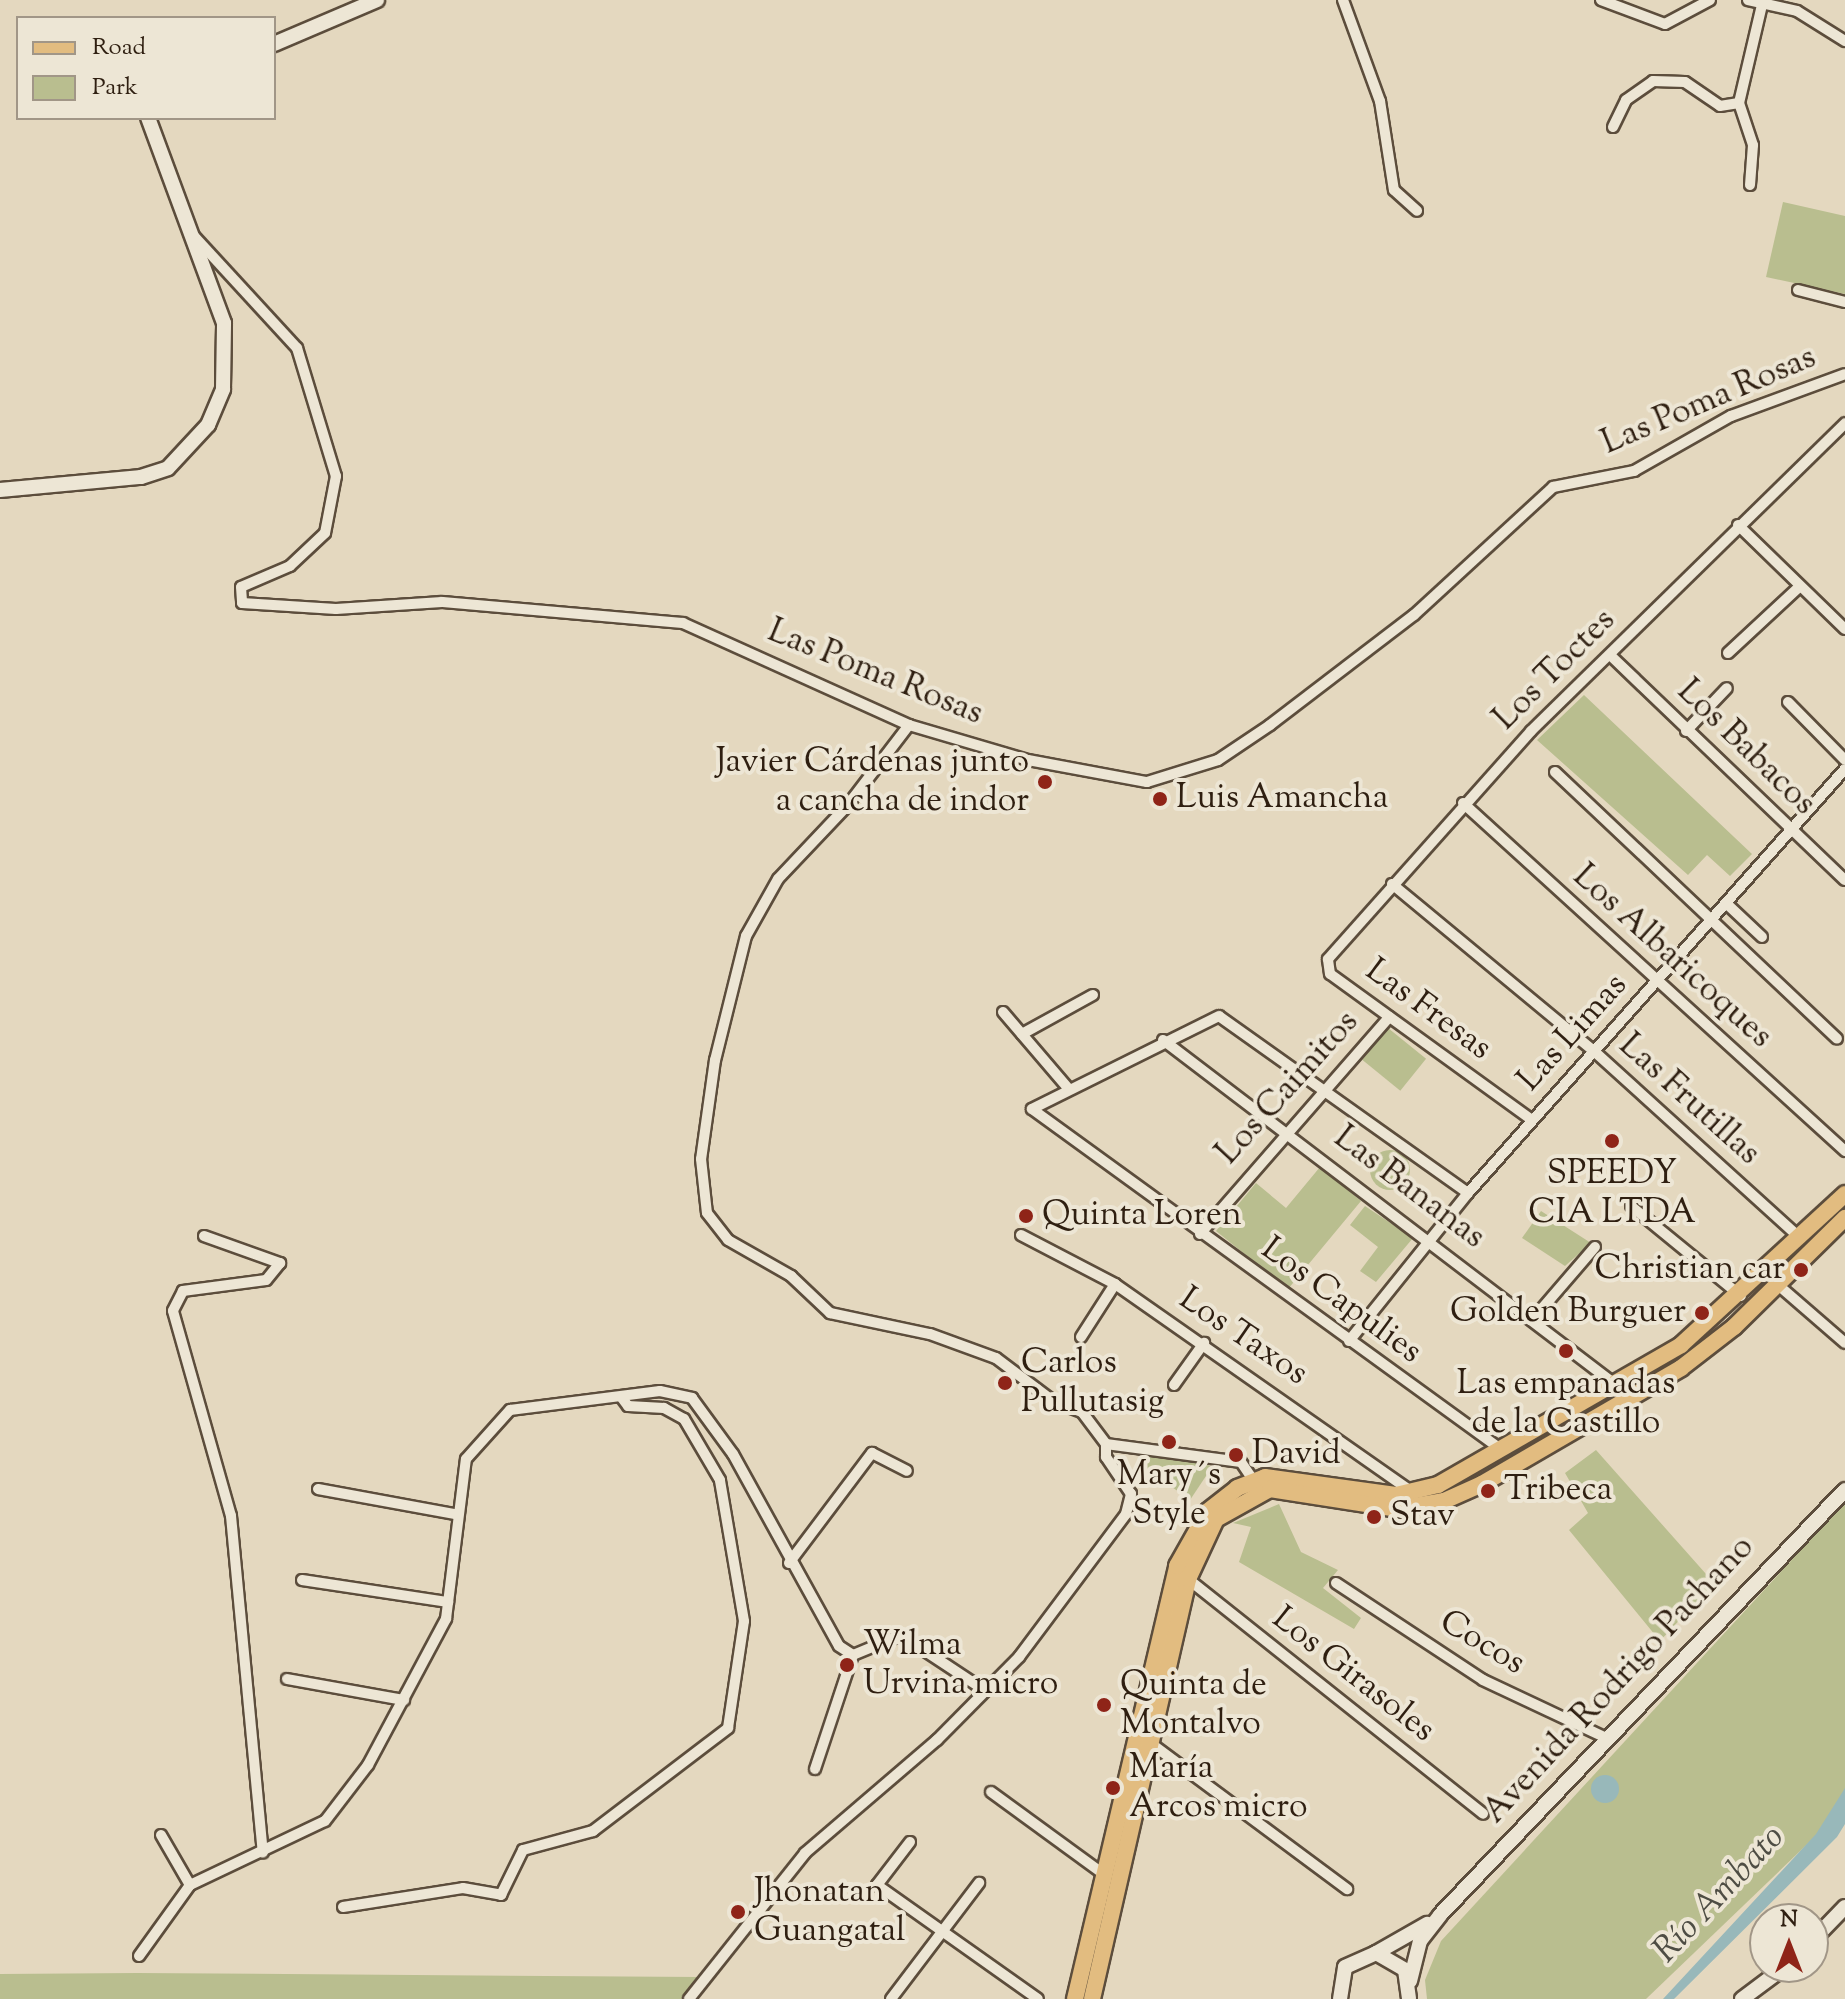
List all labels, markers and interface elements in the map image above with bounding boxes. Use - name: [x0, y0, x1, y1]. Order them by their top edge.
- legend: [16, 16, 276, 120]
- text: Road: [92, 31, 146, 65]
- text: Park: [92, 71, 138, 105]
- street label: Las Poma Rosas: [1596, 338, 1822, 464]
- street label: Los Toctes: [1486, 601, 1624, 739]
- street label: Las Poma Rosas: [761, 611, 989, 735]
- street label: Los Babacos: [1668, 672, 1824, 824]
- place label: Javier Cárdenas junto a cancha de indor: [716, 742, 1029, 822]
- marker: Javier Cárdenas junto a cancha de indor: [1036, 773, 1054, 791]
- place label: Luis Amancha: [1176, 779, 1388, 819]
- marker: Luis Amancha: [1151, 790, 1169, 808]
- street label: Los Albaricoques: [1564, 857, 1780, 1057]
- street label: Las Fresas: [1357, 951, 1499, 1069]
- street label: Las Limas: [1510, 966, 1636, 1100]
- street label: Los Caimitos: [1208, 1003, 1368, 1173]
- street label: Las Frutillas: [1610, 1026, 1768, 1174]
- street label: Las Bananas: [1325, 1118, 1493, 1258]
- marker: SPEEDY CIA LTDA: [1603, 1132, 1621, 1150]
- place label: SPEEDY CIA LTDA: [1528, 1154, 1696, 1234]
- place label: Quinta Loren: [1042, 1196, 1242, 1236]
- marker: Quinta Loren: [1017, 1207, 1035, 1225]
- street label: Los Capulies: [1253, 1229, 1429, 1373]
- place label: Christian car: [1595, 1250, 1785, 1290]
- marker: Christian car: [1792, 1261, 1810, 1279]
- street label: Los Taxos: [1171, 1279, 1315, 1395]
- place label: Golden Burguer: [1450, 1293, 1686, 1333]
- marker: Golden Burguer: [1693, 1304, 1711, 1322]
- marker: Las empanadas de la Castillo: [1557, 1342, 1575, 1360]
- place label: Carlos Pullutasig: [1021, 1343, 1164, 1422]
- place label: Las empanadas de la Castillo: [1457, 1364, 1675, 1444]
- marker: Carlos Pullutasig: [996, 1374, 1014, 1392]
- marker: Mary´s Style: [1160, 1433, 1178, 1451]
- place label: David: [1252, 1435, 1341, 1475]
- marker: David: [1227, 1446, 1245, 1464]
- place label: Mary´s Style: [1117, 1455, 1221, 1534]
- place label: Tribeca: [1504, 1471, 1612, 1511]
- marker: Tribeca: [1479, 1482, 1497, 1500]
- place label: Stav: [1390, 1497, 1455, 1537]
- marker: Stav: [1365, 1508, 1383, 1526]
- street label: Avenida Rodrigo Pachano: [1475, 1528, 1763, 1832]
- street label: Los Girasoles: [1263, 1599, 1443, 1751]
- street label: Cocos: [1432, 1602, 1532, 1684]
- place label: Wilma Urvina micro: [863, 1625, 1058, 1704]
- marker: Wilma Urvina micro: [838, 1656, 856, 1674]
- place label: Quinta de Montalvo: [1120, 1665, 1267, 1744]
- marker: Quinta de Montalvo: [1095, 1696, 1113, 1714]
- place label: María Arcos micro: [1129, 1748, 1308, 1828]
- marker: María Arcos micro: [1104, 1779, 1122, 1797]
- water label: Río Ambato: [1645, 1817, 1795, 1973]
- place label: Jhonatan Guangatal: [754, 1872, 906, 1952]
- marker: Jhonatan Guangatal: [729, 1903, 747, 1921]
- north arrow: [1749, 1903, 1829, 1983]
- text: N: [1780, 1905, 1798, 1937]

